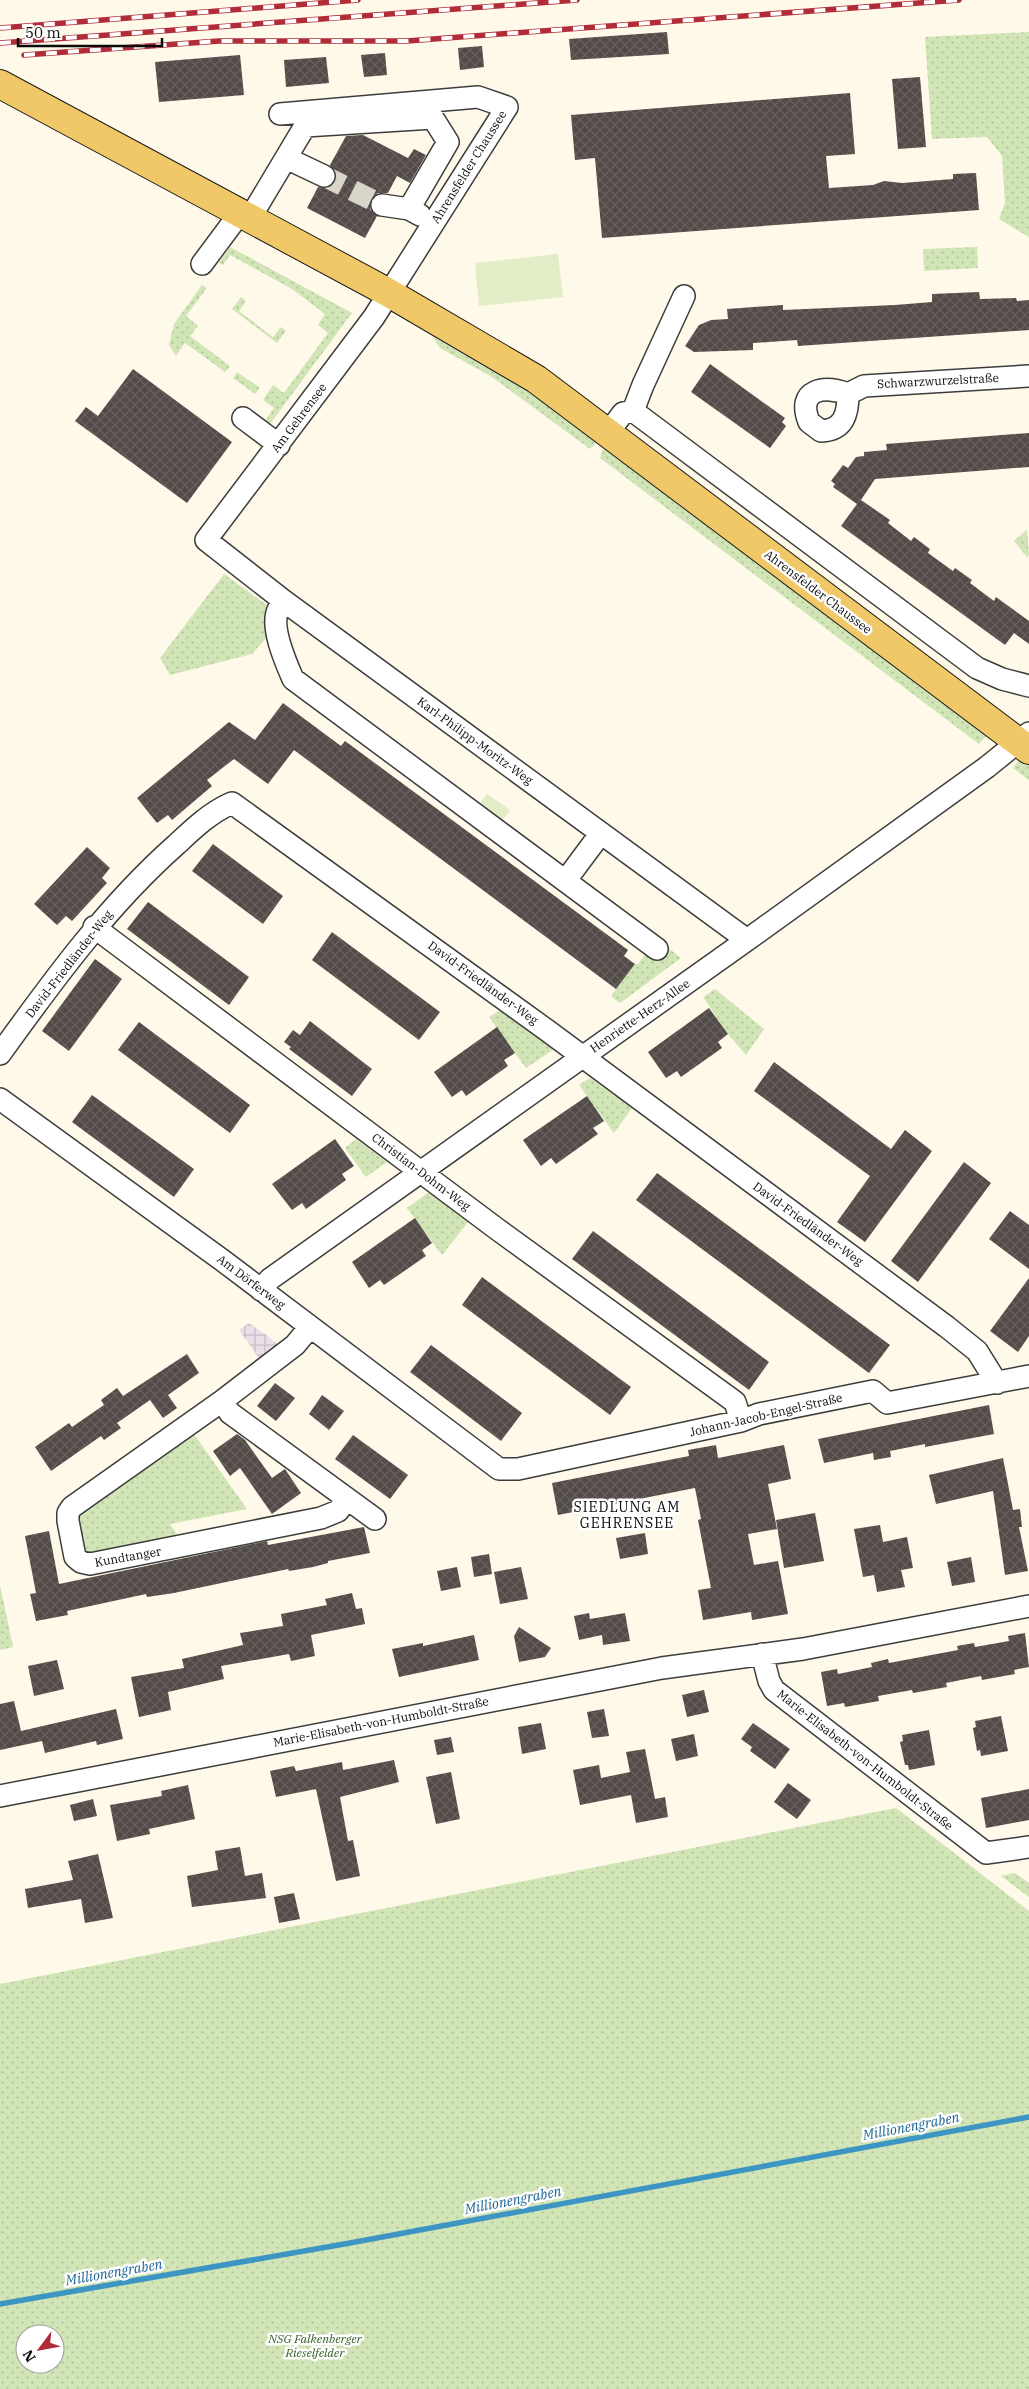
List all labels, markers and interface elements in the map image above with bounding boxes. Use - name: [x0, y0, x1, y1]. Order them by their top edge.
- scale bar: [18, 15, 161, 47]
- text: 50 m: [25, 23, 61, 42]
- street label: Ahrensfelder Chaussee: [428, 107, 509, 226]
- street label: Schwarzwurzelstraße: [877, 370, 999, 391]
- street label: Am Gehrensee: [268, 380, 330, 455]
- street label: Ahrensfelder Chaussee: [762, 546, 875, 637]
- street label: Karl-Philipp-Moritz-Weg: [415, 694, 536, 788]
- street label: David-Friedländer-Weg: [22, 907, 116, 1020]
- street label: David-Friedländer-Weg: [425, 938, 542, 1028]
- street label: Henriette-Herz-Allee: [587, 976, 692, 1056]
- street label: Christian-Dohm-Weg: [369, 1130, 474, 1214]
- street label: David-Friedländer-Weg: [750, 1179, 867, 1269]
- street label: Am Dörferweg: [214, 1251, 289, 1312]
- street label: Johann-Jacob-Engel-Straße: [688, 1390, 844, 1439]
- district label: SIEDLUNG AM GEHRENSEE: [573, 1498, 681, 1532]
- street label: Kundtanger: [93, 1543, 163, 1570]
- street label: Marie-Elisabeth-von-Humboldt-Straße: [774, 1686, 956, 1833]
- street label: Marie-Elisabeth-von-Humboldt-Straße: [272, 1693, 490, 1750]
- water label: Millionengraben: [860, 2108, 961, 2144]
- water label: Millionengraben: [462, 2182, 563, 2218]
- water label: Millionengraben: [63, 2255, 164, 2290]
- north arrow: [15, 2324, 65, 2374]
- park label: NSG Falkenberger Rieselfelder: [267, 2331, 363, 2360]
- text: N: [18, 2346, 40, 2365]

